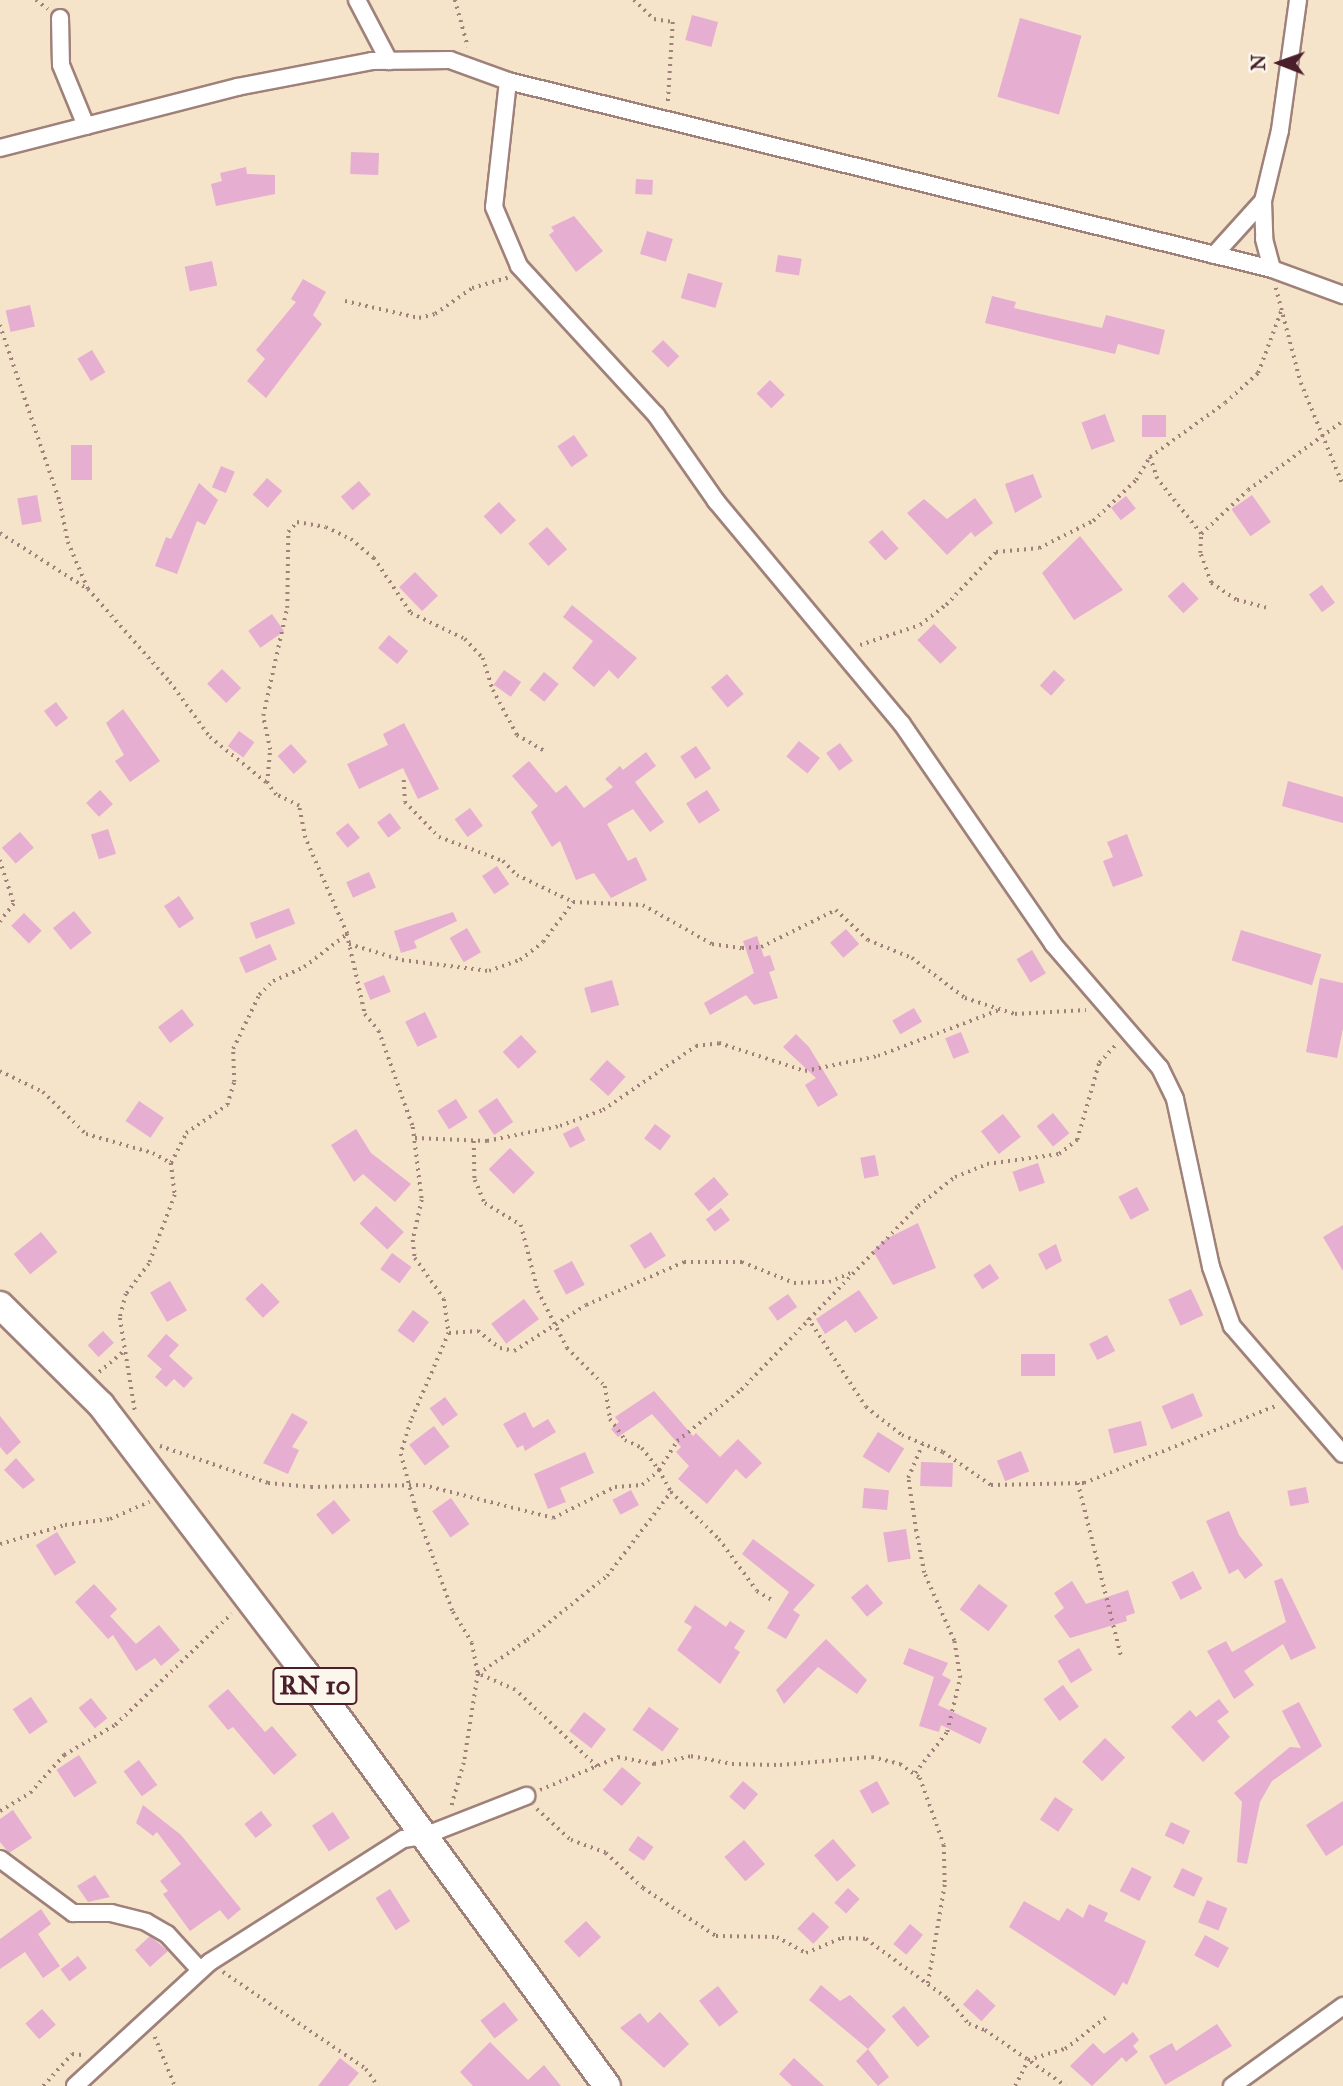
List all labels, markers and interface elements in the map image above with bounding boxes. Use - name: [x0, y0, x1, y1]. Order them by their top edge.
- north arrow: [1245, 28, 1315, 98]
- text: N: [1247, 54, 1270, 71]
- road number: RN 10: [271, 1664, 359, 1708]

